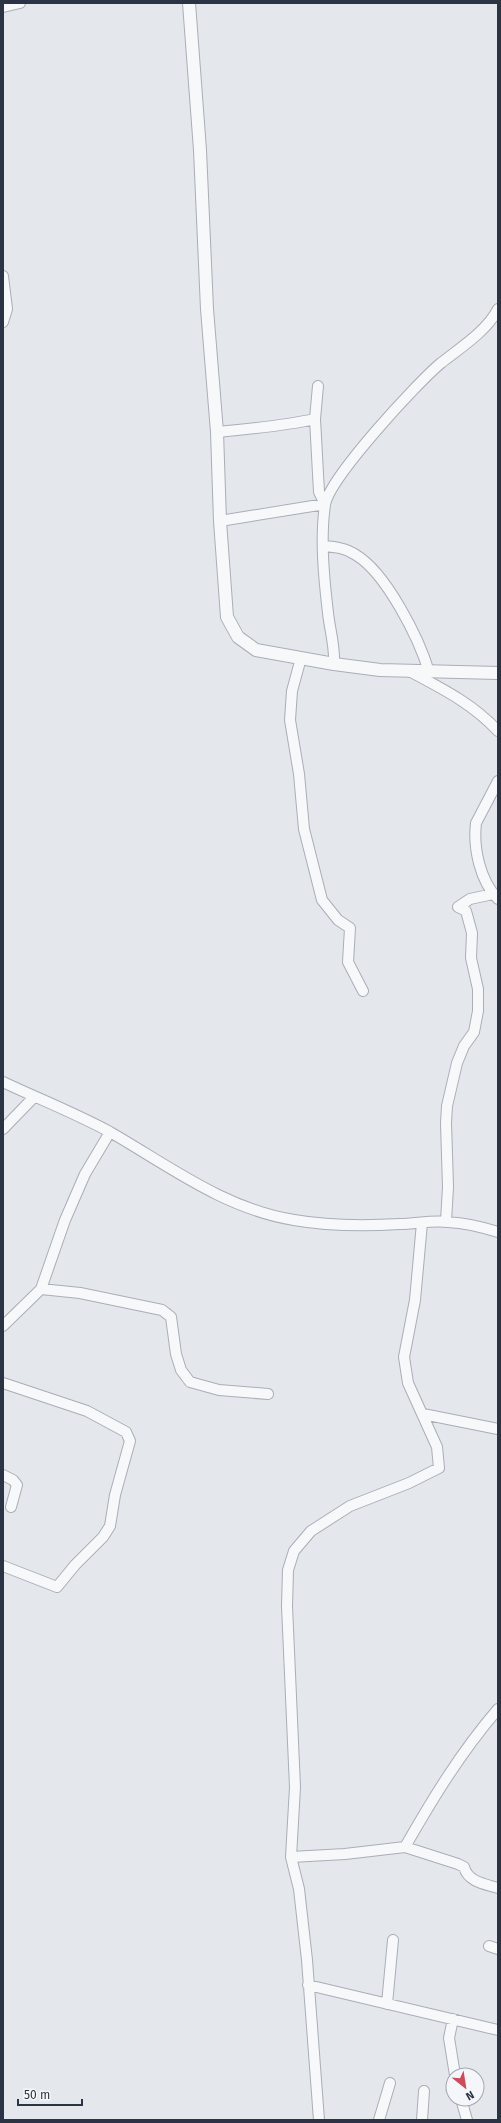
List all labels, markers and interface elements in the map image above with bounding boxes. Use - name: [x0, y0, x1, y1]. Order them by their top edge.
- north arrow: [445, 2067, 485, 2107]
- scale bar: [18, 2081, 82, 2107]
- text: 50 m: [24, 2088, 50, 2102]
- text: N: [463, 2088, 476, 2103]

